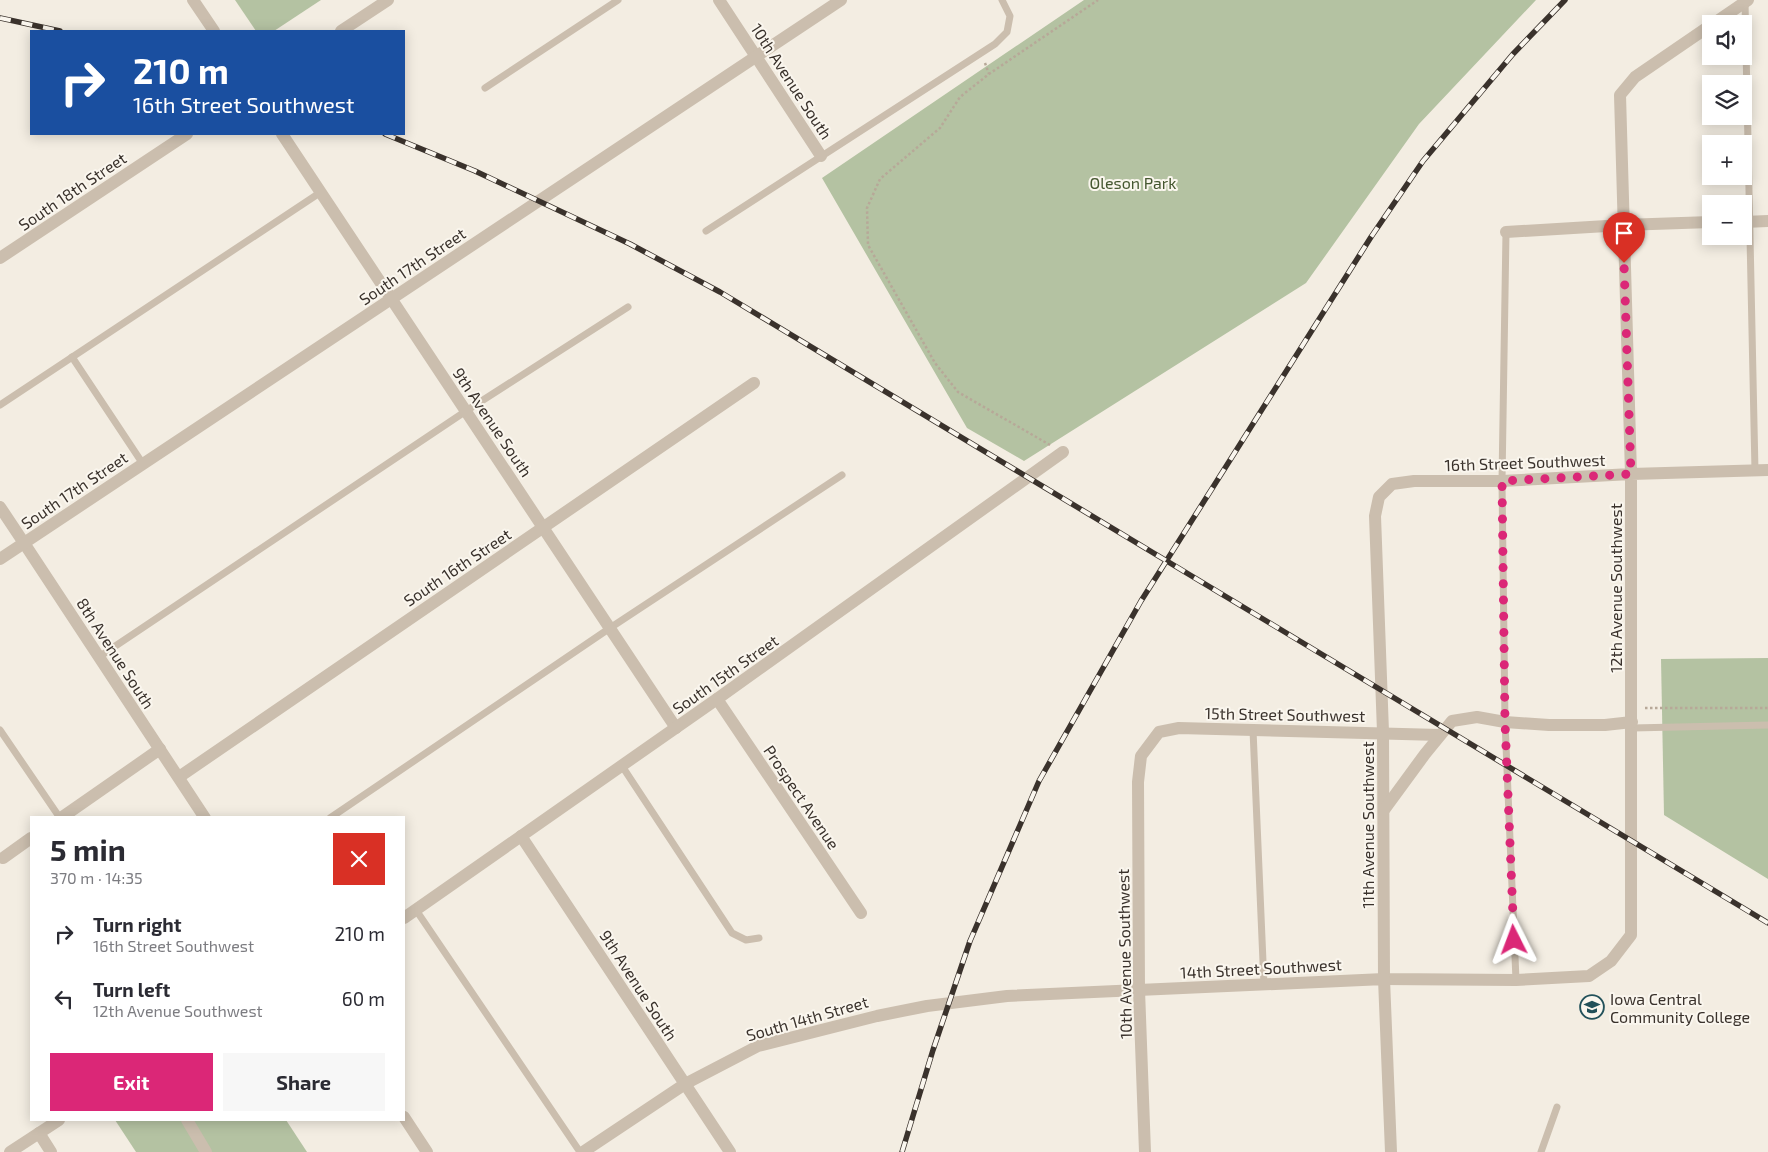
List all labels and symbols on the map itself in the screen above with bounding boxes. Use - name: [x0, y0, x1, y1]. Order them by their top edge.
- street label: 10th Avenue South: [747, 19, 837, 143]
- street label: South 18th Street: [15, 148, 129, 234]
- park label: Oleson Park: [1090, 173, 1176, 192]
- pin: [1603, 212, 1645, 263]
- street label: South 17th Street: [355, 223, 469, 309]
- street label: 9th Avenue South: [449, 364, 537, 480]
- street label: South 17th Street: [17, 447, 131, 533]
- street label: 16th Street Southwest: [1444, 450, 1606, 474]
- street label: 12th Avenue Southwest: [1606, 503, 1625, 673]
- street label: South 16th Street: [400, 524, 514, 610]
- street label: 8th Avenue South: [73, 594, 159, 712]
- street label: South 15th Street: [669, 631, 781, 717]
- street label: 15th Street Southwest: [1205, 703, 1365, 725]
- street label: Prospect Avenue: [760, 741, 844, 853]
- street label: 11th Avenue Southwest: [1358, 741, 1377, 909]
- street label: 10th Avenue Southwest: [1113, 869, 1135, 1039]
- position arrow: [1487, 913, 1539, 965]
- street label: 9th Avenue South: [596, 926, 682, 1044]
- street label: 14th Street Southwest: [1180, 954, 1342, 982]
- place label: Iowa Central Community College: [1610, 989, 1750, 1026]
- street label: South 14th Street: [744, 992, 870, 1044]
- school or university icon: Iowa Central Community College: [1579, 994, 1605, 1020]

